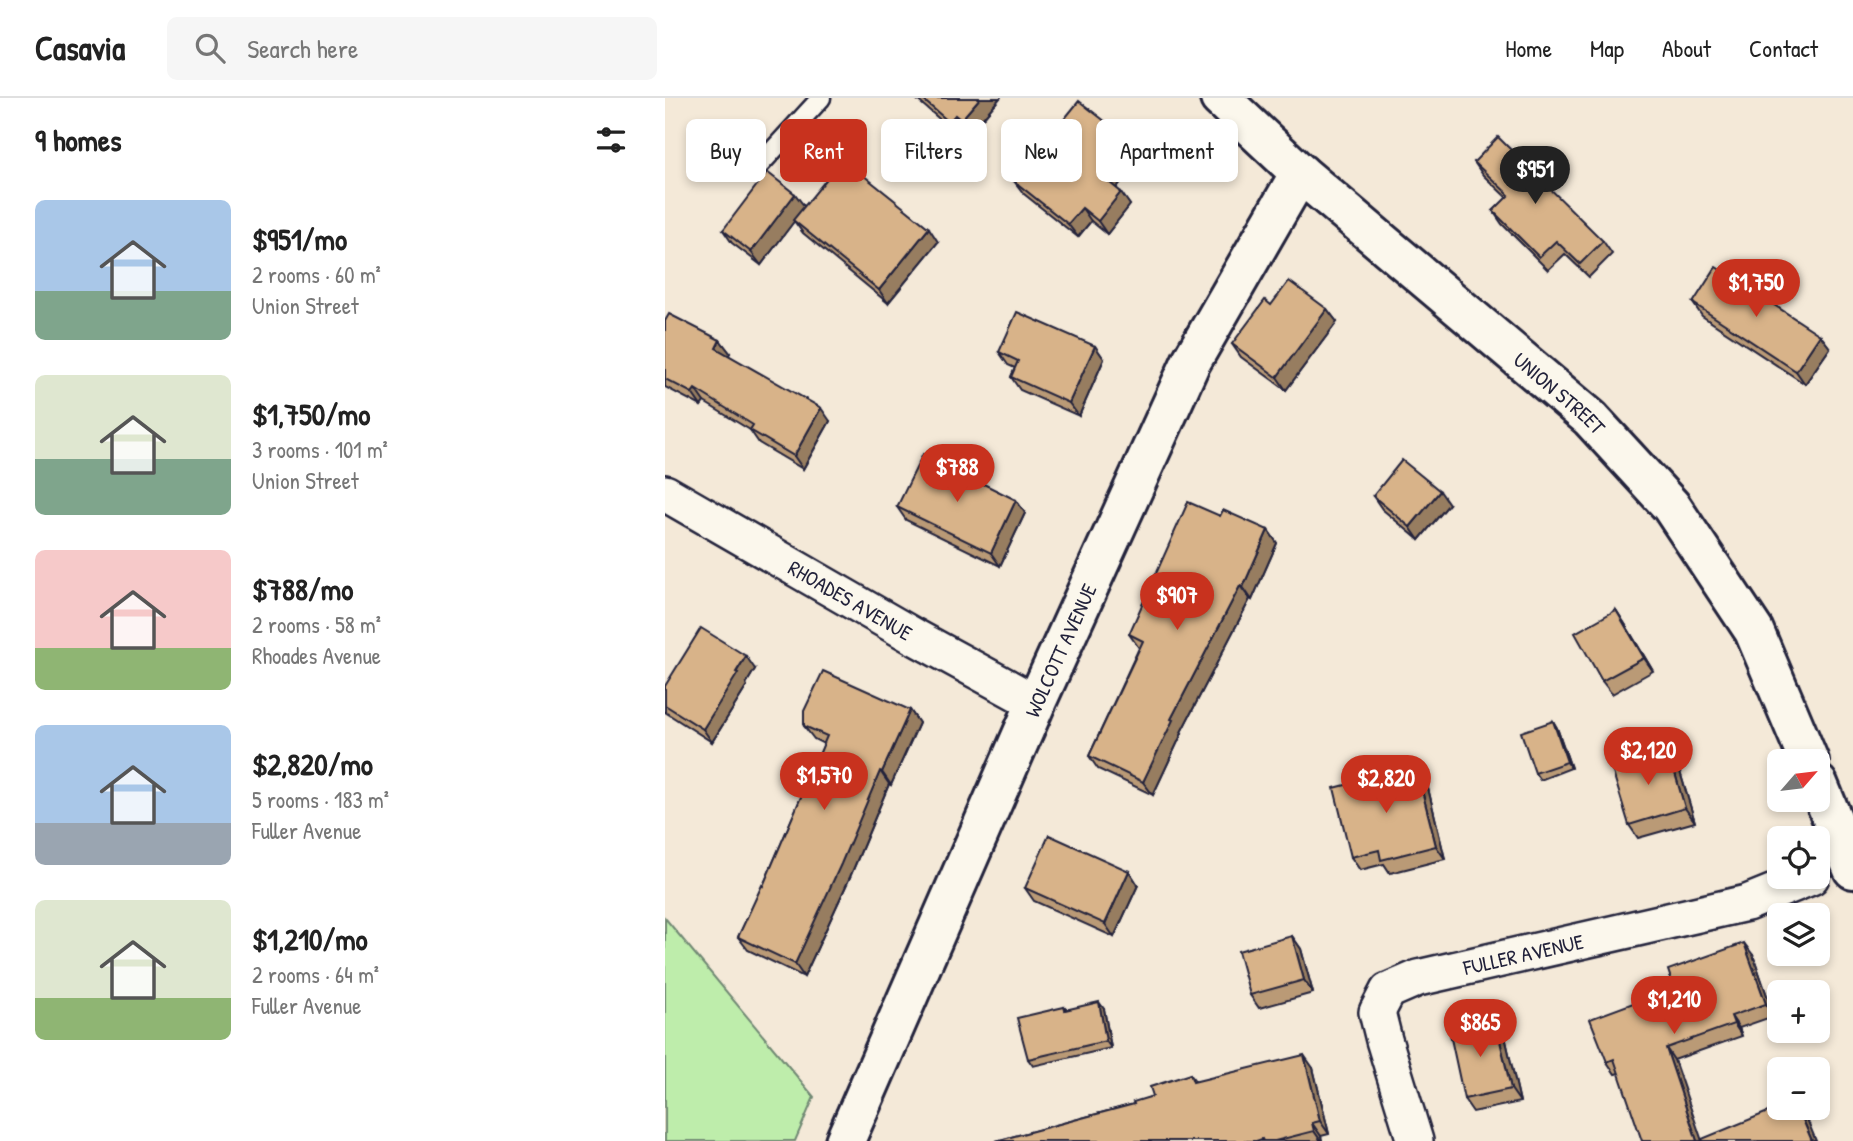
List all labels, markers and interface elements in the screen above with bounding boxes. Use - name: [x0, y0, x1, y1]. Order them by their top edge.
- search box: [167, 17, 657, 80]
- text: Casavia: [35, 26, 125, 70]
- icon: search: [191, 29, 229, 67]
- text: Search here: [247, 31, 358, 66]
- text: Home: [1505, 32, 1552, 64]
- text: Map: [1590, 32, 1624, 64]
- text: About: [1662, 32, 1711, 64]
- text: Contact: [1749, 32, 1818, 64]
- chip: Buy: [686, 119, 766, 182]
- chip: Rent: [780, 119, 867, 182]
- chip: Filters: [881, 119, 987, 182]
- chip: New: [1001, 119, 1082, 182]
- chip: Apartment: [1096, 119, 1238, 182]
- text: 9 homes: [35, 120, 122, 160]
- icon: filters: [592, 121, 630, 159]
- pin: $951: [1494, 146, 1576, 206]
- text: $951: [1516, 153, 1554, 184]
- text: $951/mo: [252, 219, 347, 259]
- icon: home: [91, 228, 175, 312]
- text: 2 rooms · 60 m²: [252, 259, 381, 290]
- pin: $1,750: [1699, 260, 1813, 319]
- text: $1,750: [1728, 266, 1784, 297]
- text: Union Street: [252, 290, 359, 321]
- street label: UNION STREET: [1508, 345, 1613, 441]
- text: $1,750/mo: [252, 394, 370, 434]
- icon: home: [91, 403, 175, 487]
- text: 3 rooms · 101 m²: [252, 434, 388, 465]
- pin: $788: [916, 444, 998, 504]
- text: $788: [936, 451, 978, 482]
- text: Union Street: [252, 465, 359, 496]
- street label: RHOADES AVENUE: [783, 553, 918, 647]
- text: $788/mo: [252, 569, 353, 609]
- pin: $907: [1136, 573, 1218, 632]
- icon: home: [91, 578, 175, 662]
- street label: WOLCOTT AVENUE: [1017, 579, 1103, 721]
- text: $907: [1156, 579, 1198, 610]
- text: 2 rooms · 58 m²: [252, 609, 381, 640]
- text: Rhoades Avenue: [252, 640, 381, 671]
- pin: $2,120: [1591, 728, 1705, 787]
- text: $2,120: [1620, 734, 1676, 765]
- text: $2,820/mo: [252, 744, 373, 784]
- north arrow: [1767, 749, 1831, 812]
- map controls: [1767, 749, 1830, 1120]
- pin: $1,570: [767, 752, 881, 812]
- icon: home: [91, 753, 175, 837]
- pin: $2,820: [1329, 756, 1443, 815]
- text: $1,570: [796, 759, 852, 790]
- text: $2,820: [1357, 762, 1415, 793]
- text: 5 rooms · 183 m²: [252, 784, 389, 815]
- text: Fuller Avenue: [252, 815, 361, 846]
- button: locate: [1767, 826, 1830, 889]
- button: layers: [1767, 903, 1830, 966]
- text: $1,210/mo: [252, 919, 368, 959]
- street label: FULLER AVENUE: [1460, 926, 1586, 982]
- icon: home: [91, 928, 175, 1012]
- text: 2 rooms · 64 m²: [252, 959, 379, 990]
- pin: $1,210: [1617, 976, 1731, 1036]
- button: +: [1767, 980, 1830, 1043]
- text: $1,210: [1647, 983, 1701, 1014]
- text: Fuller Avenue: [252, 990, 361, 1021]
- pin: $865: [1439, 1000, 1521, 1059]
- text: $865: [1460, 1006, 1500, 1037]
- button: −: [1767, 1057, 1830, 1120]

